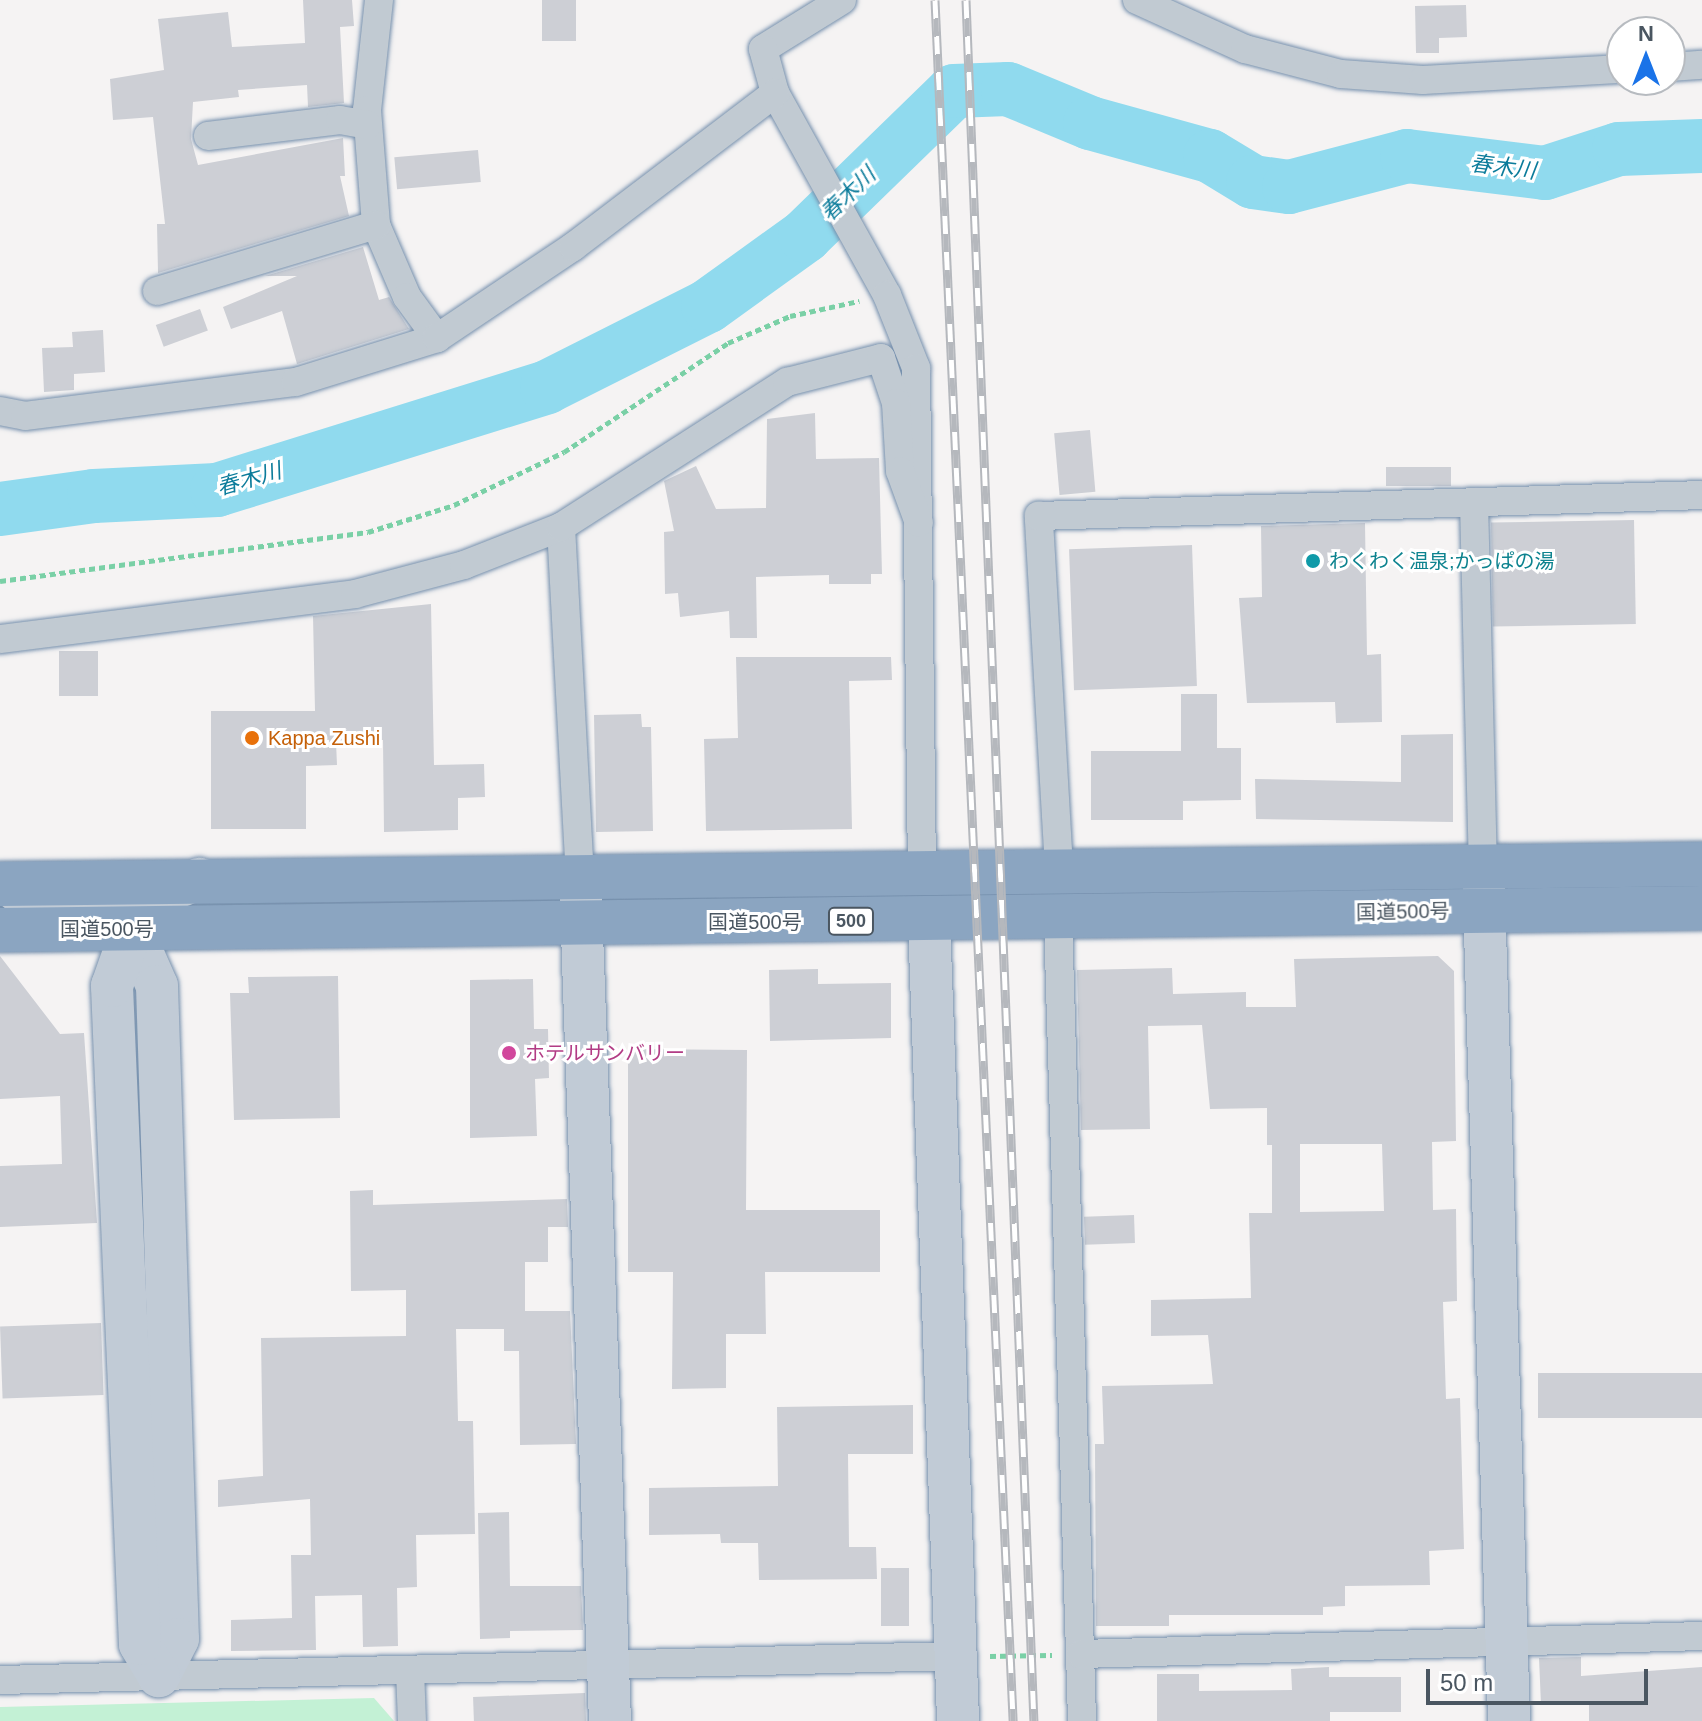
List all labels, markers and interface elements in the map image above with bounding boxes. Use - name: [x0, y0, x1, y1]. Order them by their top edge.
- north arrow: [1606, 16, 1686, 96]
- text: N: [1638, 21, 1654, 46]
- water label: 春木川: [1469, 150, 1537, 184]
- water label: 春木川: [815, 162, 881, 226]
- water label: 春木川: [214, 457, 284, 501]
- place label: わくわく温泉;かっぱの湯: [1329, 549, 1555, 573]
- marker: わくわく温泉;かっぱの湯: [1304, 552, 1322, 570]
- place label: Kappa Zushi: [268, 726, 380, 750]
- marker: Kappa Zushi: [243, 729, 261, 747]
- street label: 国道500号: [1356, 899, 1450, 925]
- road number: 500: [827, 907, 875, 935]
- street label: 国道500号: [708, 910, 802, 934]
- street label: 国道500号: [60, 917, 154, 941]
- place label: ホテルサンバリー: [525, 1041, 685, 1065]
- marker: ホテルサンバリー: [500, 1044, 518, 1062]
- scale bar: [1430, 1653, 1652, 1703]
- text: 50 m: [1440, 1669, 1493, 1696]

